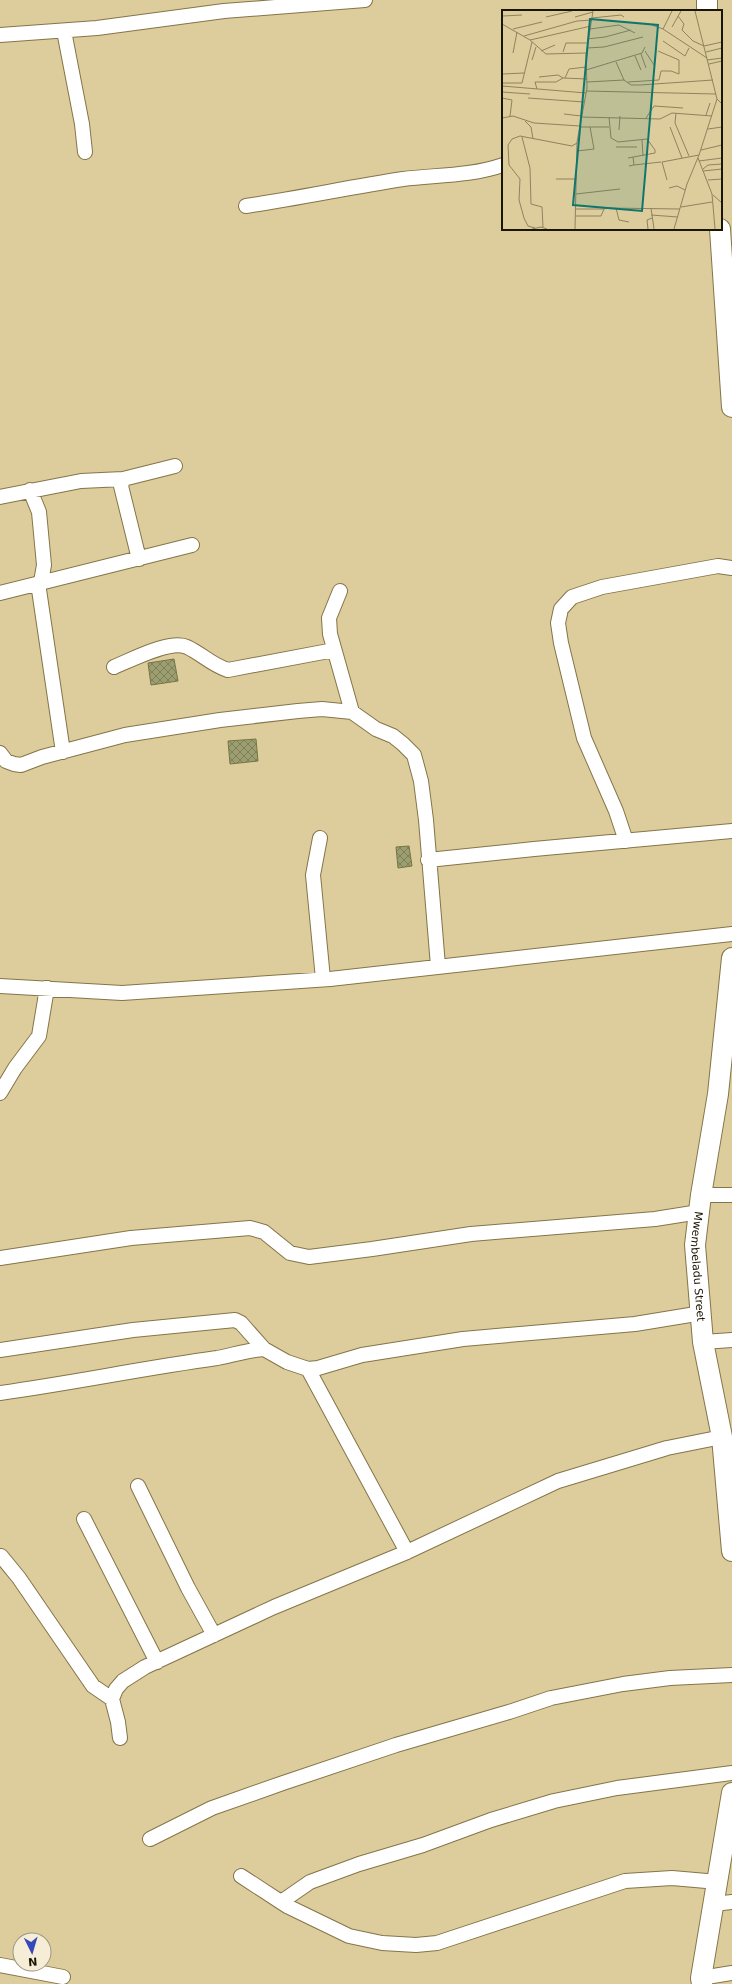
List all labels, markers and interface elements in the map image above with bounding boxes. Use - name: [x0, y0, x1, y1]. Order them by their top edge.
- inset map: [502, 10, 722, 230]
- street label: Mwembeladu Street: [688, 1211, 707, 1323]
- north arrow: [12, 1932, 52, 1972]
- text: N: [28, 1955, 38, 1968]

